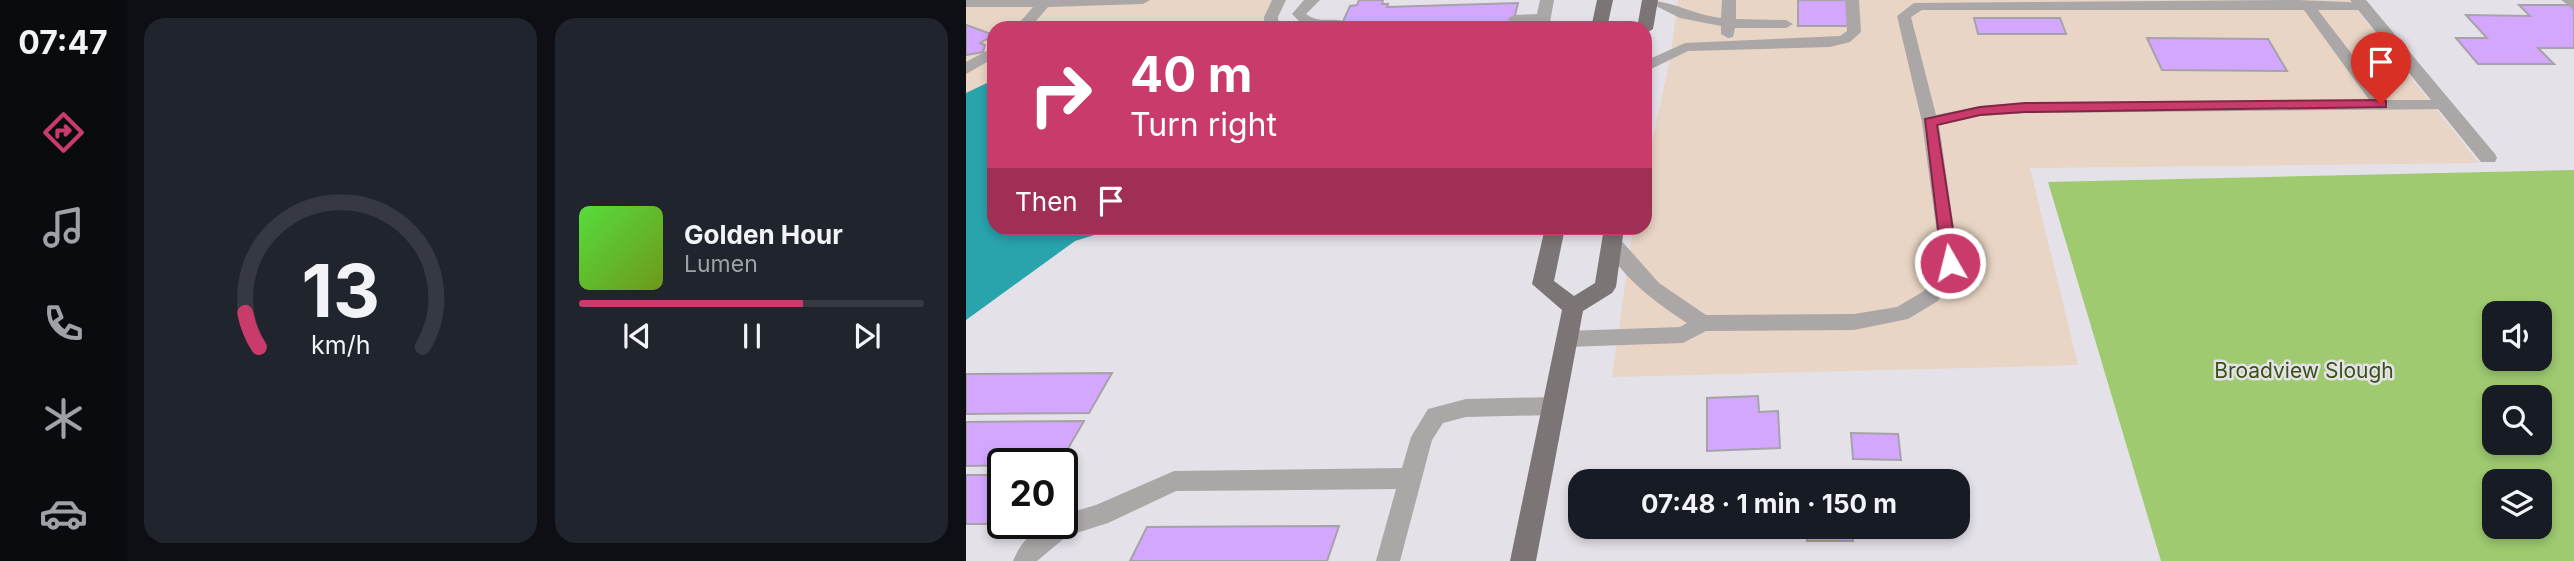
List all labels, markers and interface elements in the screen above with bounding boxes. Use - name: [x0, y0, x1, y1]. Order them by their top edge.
- text: 07:47: [18, 23, 108, 62]
- pin: [2351, 32, 2411, 104]
- icon: arrive: [2362, 43, 2400, 81]
- text: 40 m: [1130, 45, 1253, 104]
- icon: right: [1015, 49, 1106, 140]
- text: Turn right: [1130, 105, 1277, 144]
- icon: directions: [39, 108, 88, 157]
- icon: arrive: [1092, 182, 1130, 220]
- text: Then: [1015, 186, 1078, 217]
- icon: music: [39, 203, 88, 252]
- text: Golden Hour: [684, 219, 843, 250]
- position arrow: [1913, 226, 1987, 300]
- text: 13: [301, 246, 380, 335]
- text: Lumen: [684, 250, 758, 278]
- icon: phone: [39, 299, 88, 348]
- map controls: [2482, 301, 2552, 539]
- button: sound: [2482, 301, 2552, 371]
- icon: previous: [618, 317, 656, 355]
- icon: pause: [733, 317, 771, 355]
- icon: next: [848, 317, 886, 355]
- text: km/h: [311, 329, 370, 359]
- park label: Broadview Slough: [2214, 358, 2394, 383]
- button: search: [2482, 385, 2552, 455]
- icon: climate: [39, 394, 88, 443]
- speed limit sign: 20: [987, 448, 1078, 539]
- button: layers: [2482, 469, 2552, 539]
- text: 07:48 · 1 min · 150 m: [1641, 488, 1897, 519]
- icon: car: [39, 489, 88, 538]

